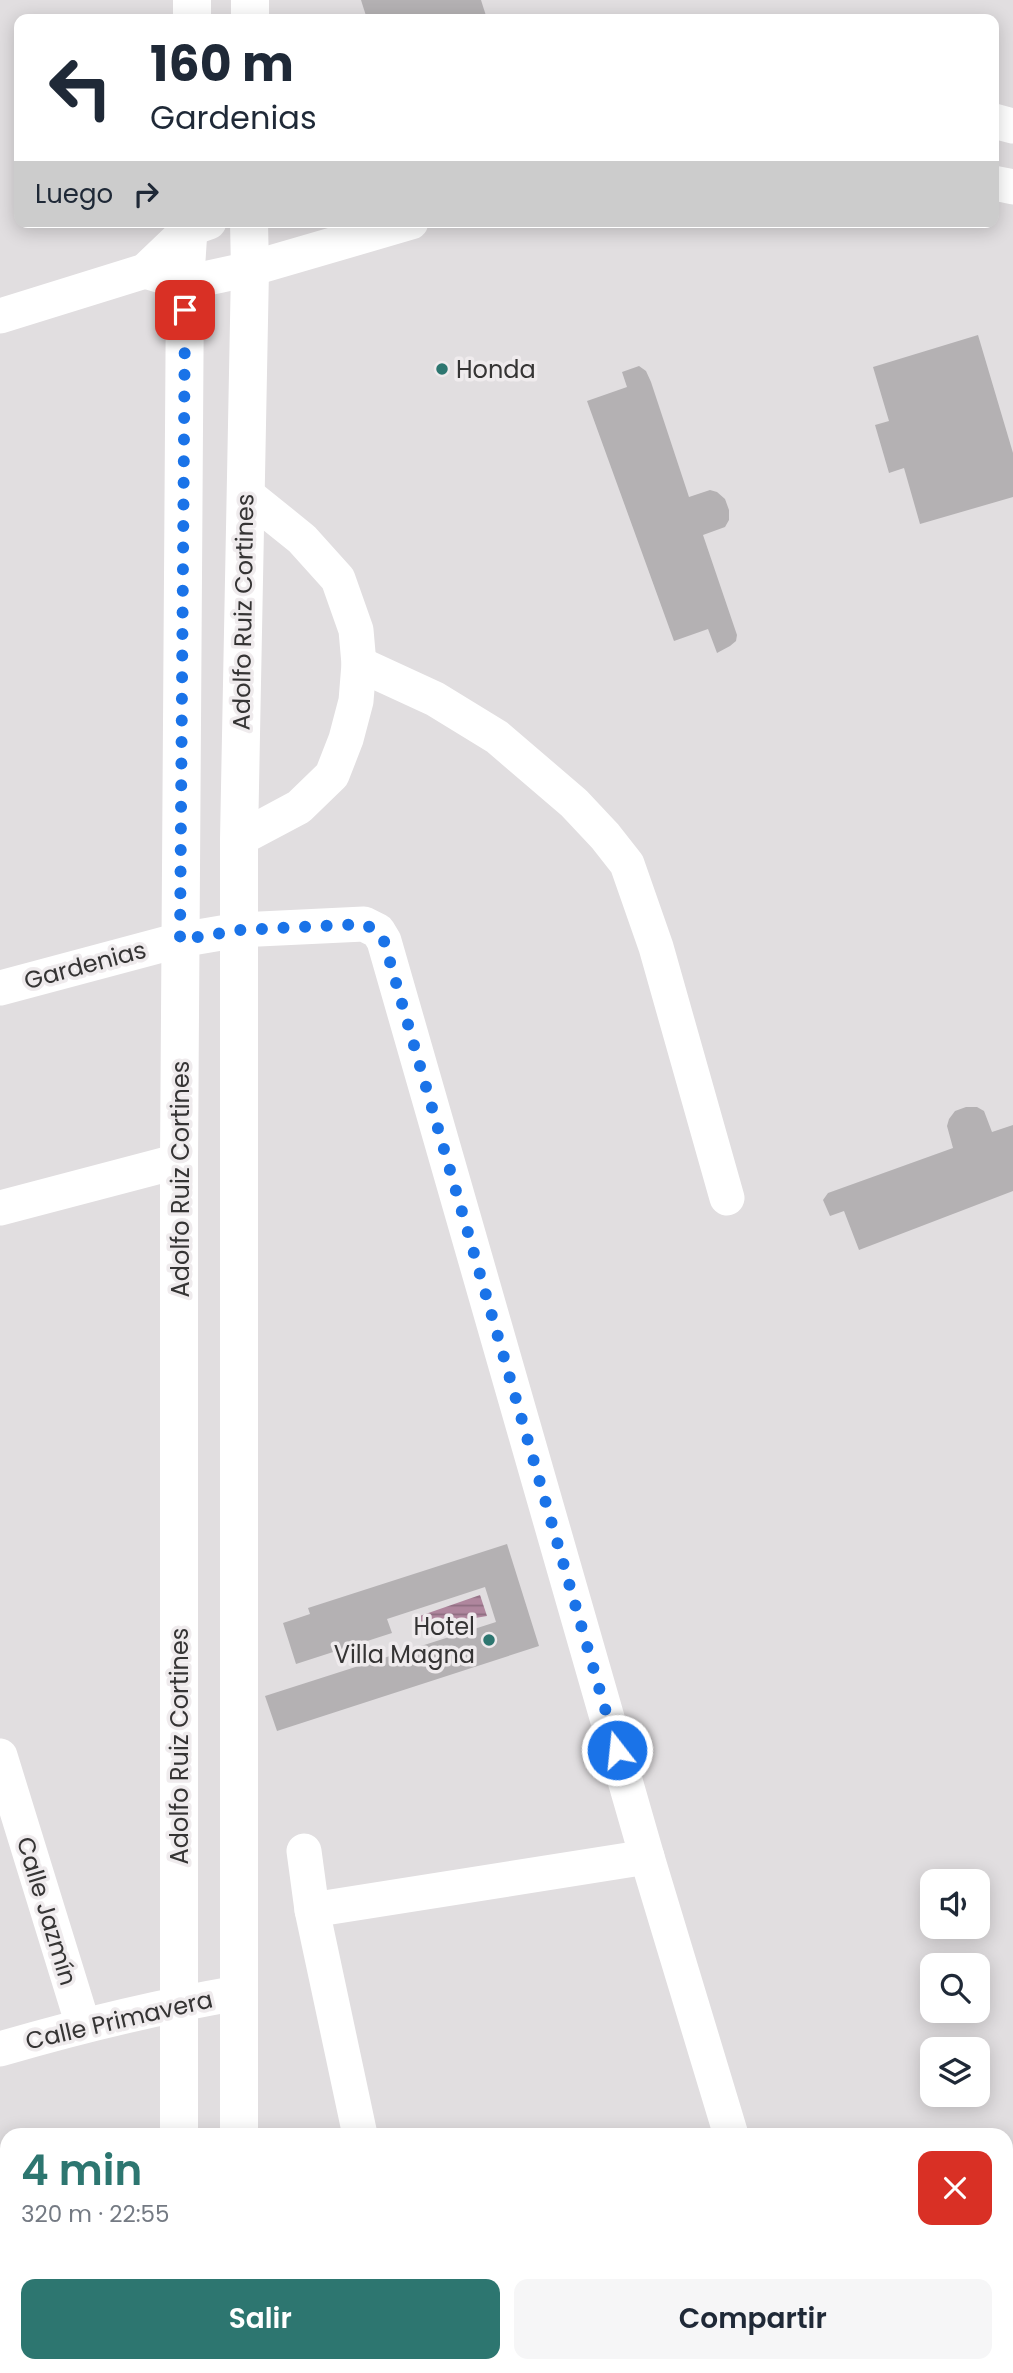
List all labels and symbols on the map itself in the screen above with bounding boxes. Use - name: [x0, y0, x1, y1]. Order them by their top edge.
- pin: [155, 280, 215, 340]
- place label: Honda: [456, 353, 536, 386]
- marker: Honda: [434, 361, 450, 377]
- street label: Adolfo Ruiz Cortines: [224, 493, 262, 731]
- street label: Gardenias: [20, 933, 150, 997]
- street label: Adolfo Ruiz Cortines: [164, 1061, 197, 1297]
- place label: Hotel Villa Magna: [334, 1610, 475, 1671]
- street label: Adolfo Ruiz Cortines: [163, 1628, 196, 1864]
- marker: Hotel Villa Magna: [481, 1632, 497, 1648]
- position arrow: [580, 1713, 654, 1787]
- street label: Calle Jazmín: [9, 1833, 85, 1989]
- street label: Calle Primavera: [22, 1982, 216, 2058]

